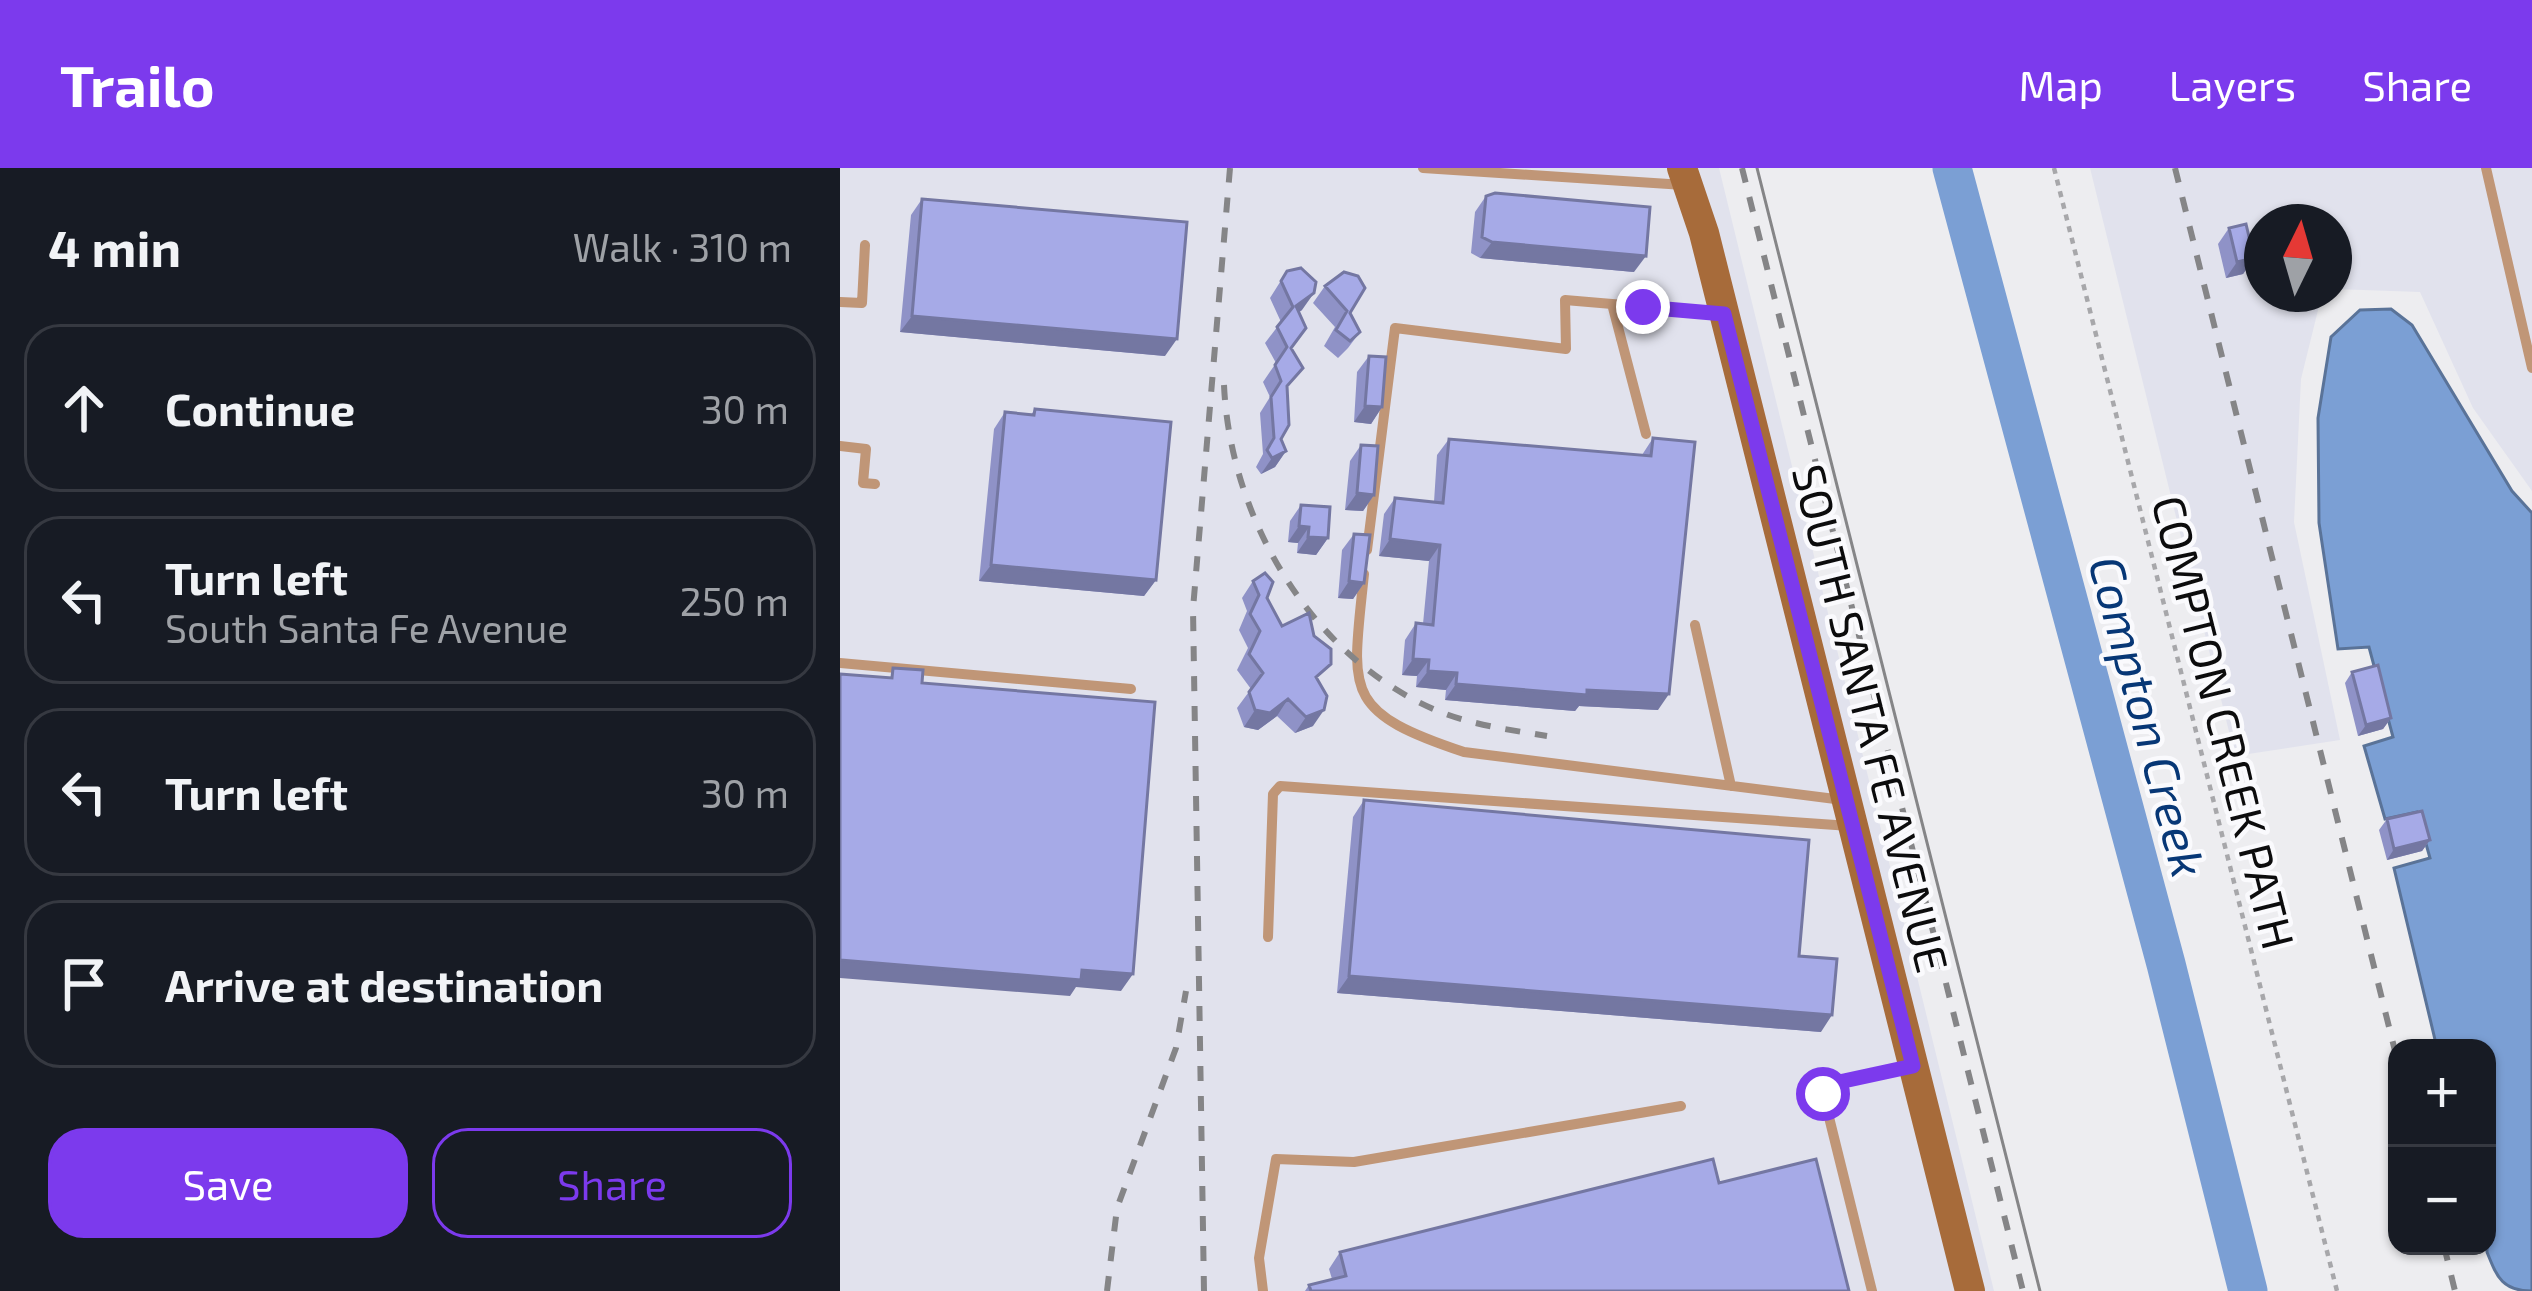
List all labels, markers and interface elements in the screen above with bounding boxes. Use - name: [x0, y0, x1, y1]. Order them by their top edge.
- text: Trailo: [60, 50, 215, 118]
- text: Map: [2019, 59, 2103, 109]
- text: Layers: [2169, 59, 2296, 109]
- text: Share: [2362, 59, 2472, 109]
- north arrow: [2244, 204, 2352, 312]
- text: 4 min: [48, 216, 181, 277]
- text: Walk · 310 m: [573, 223, 792, 270]
- route end: [1616, 280, 1670, 334]
- icon: ahead: [51, 375, 117, 441]
- text: Continue: [165, 381, 355, 435]
- text: 30 m: [701, 385, 789, 432]
- street label: SOUTH SANTA FE AVENUE: [1783, 459, 1961, 977]
- street label: COMPTON CREEK PATH: [2143, 490, 2307, 954]
- water label: Compton Creek: [2078, 549, 2220, 883]
- text: Turn left: [165, 550, 348, 604]
- icon: left: [51, 567, 117, 633]
- text: 250 m: [680, 577, 789, 624]
- text: South Santa Fe Avenue: [165, 604, 568, 651]
- icon: left: [51, 759, 117, 825]
- text: Turn left: [165, 765, 348, 819]
- text: 30 m: [701, 769, 789, 816]
- icon: arrive: [51, 951, 117, 1017]
- text: Arrive at destination: [165, 957, 603, 1011]
- map controls: [2388, 1039, 2496, 1255]
- button: +: [2388, 1039, 2496, 1147]
- route start: [1796, 1067, 1850, 1121]
- button: Save: [48, 1128, 408, 1238]
- button: Share: [432, 1128, 792, 1238]
- button: −: [2388, 1147, 2496, 1255]

